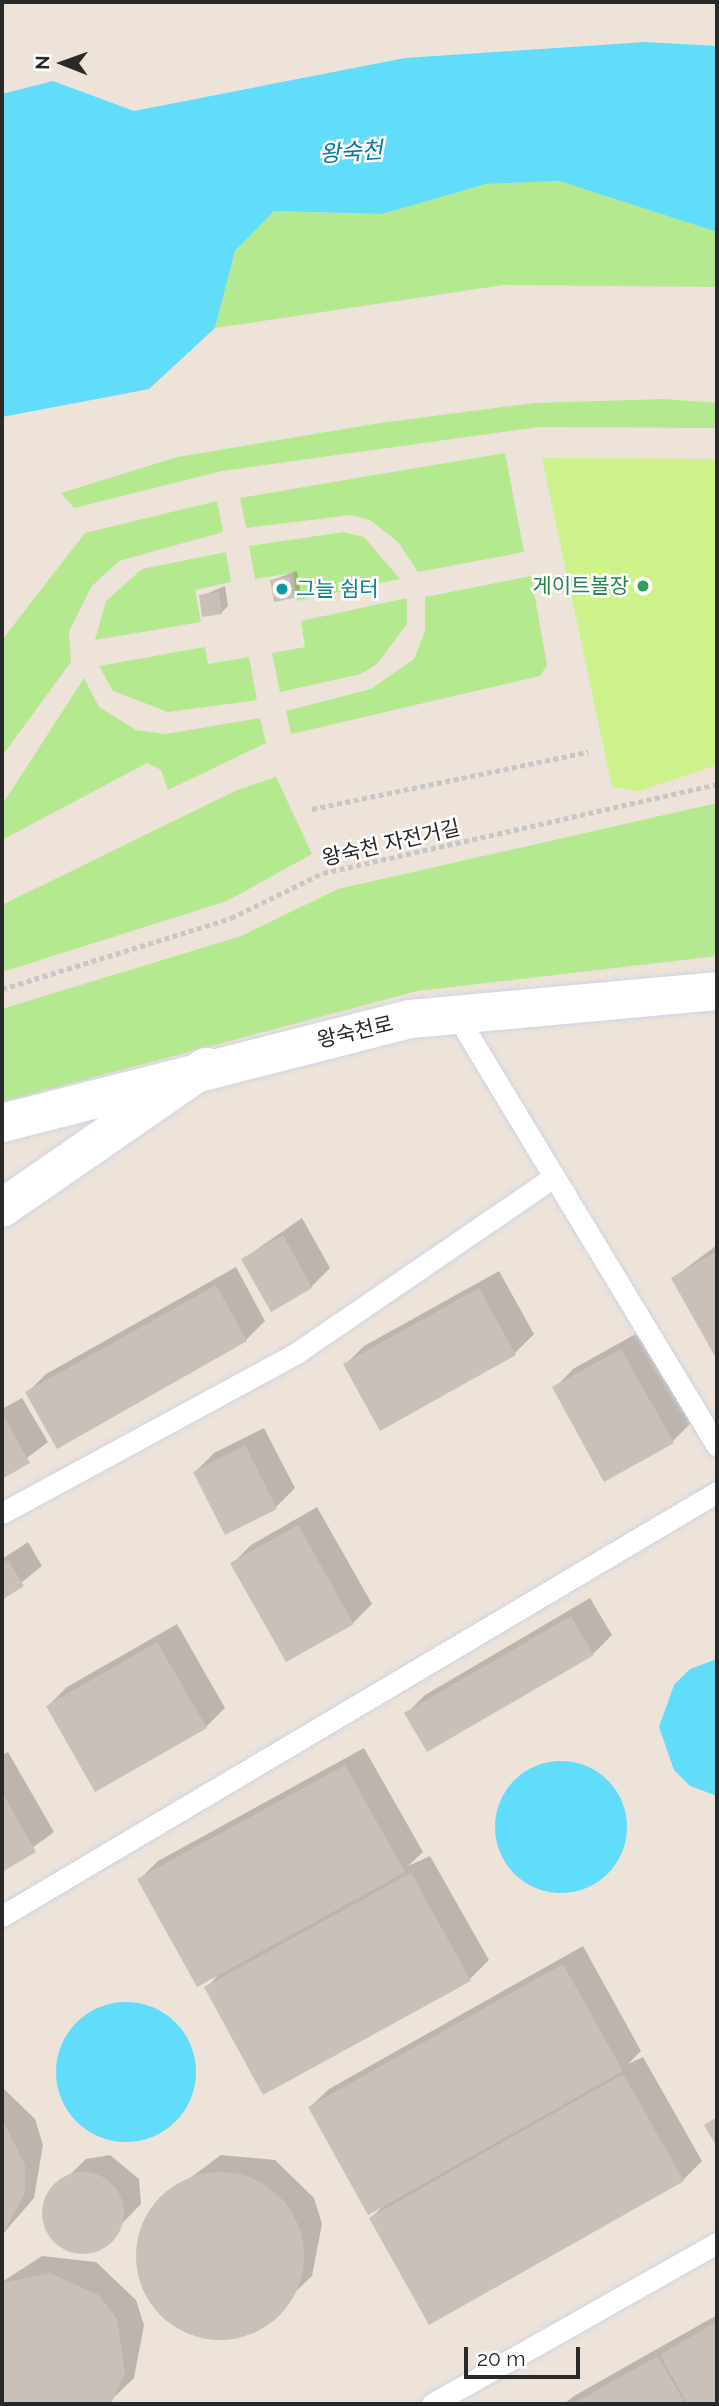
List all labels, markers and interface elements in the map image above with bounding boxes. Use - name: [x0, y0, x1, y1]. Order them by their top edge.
- north arrow: [28, 28, 98, 98]
- text: N: [31, 55, 53, 70]
- water label: 왕숙천: [318, 136, 384, 168]
- place label: 게이트볼장: [532, 573, 629, 599]
- place label: 그늘 쉼터: [296, 576, 379, 602]
- marker: 게이트볼장: [635, 578, 651, 594]
- marker: 그늘 쉼터: [274, 581, 290, 597]
- street label: 왕숙천 자전거길: [320, 815, 462, 871]
- street label: 왕숙천로: [315, 1011, 395, 1053]
- scale bar: [467, 2332, 582, 2376]
- text: 20 m: [477, 2346, 525, 2371]

